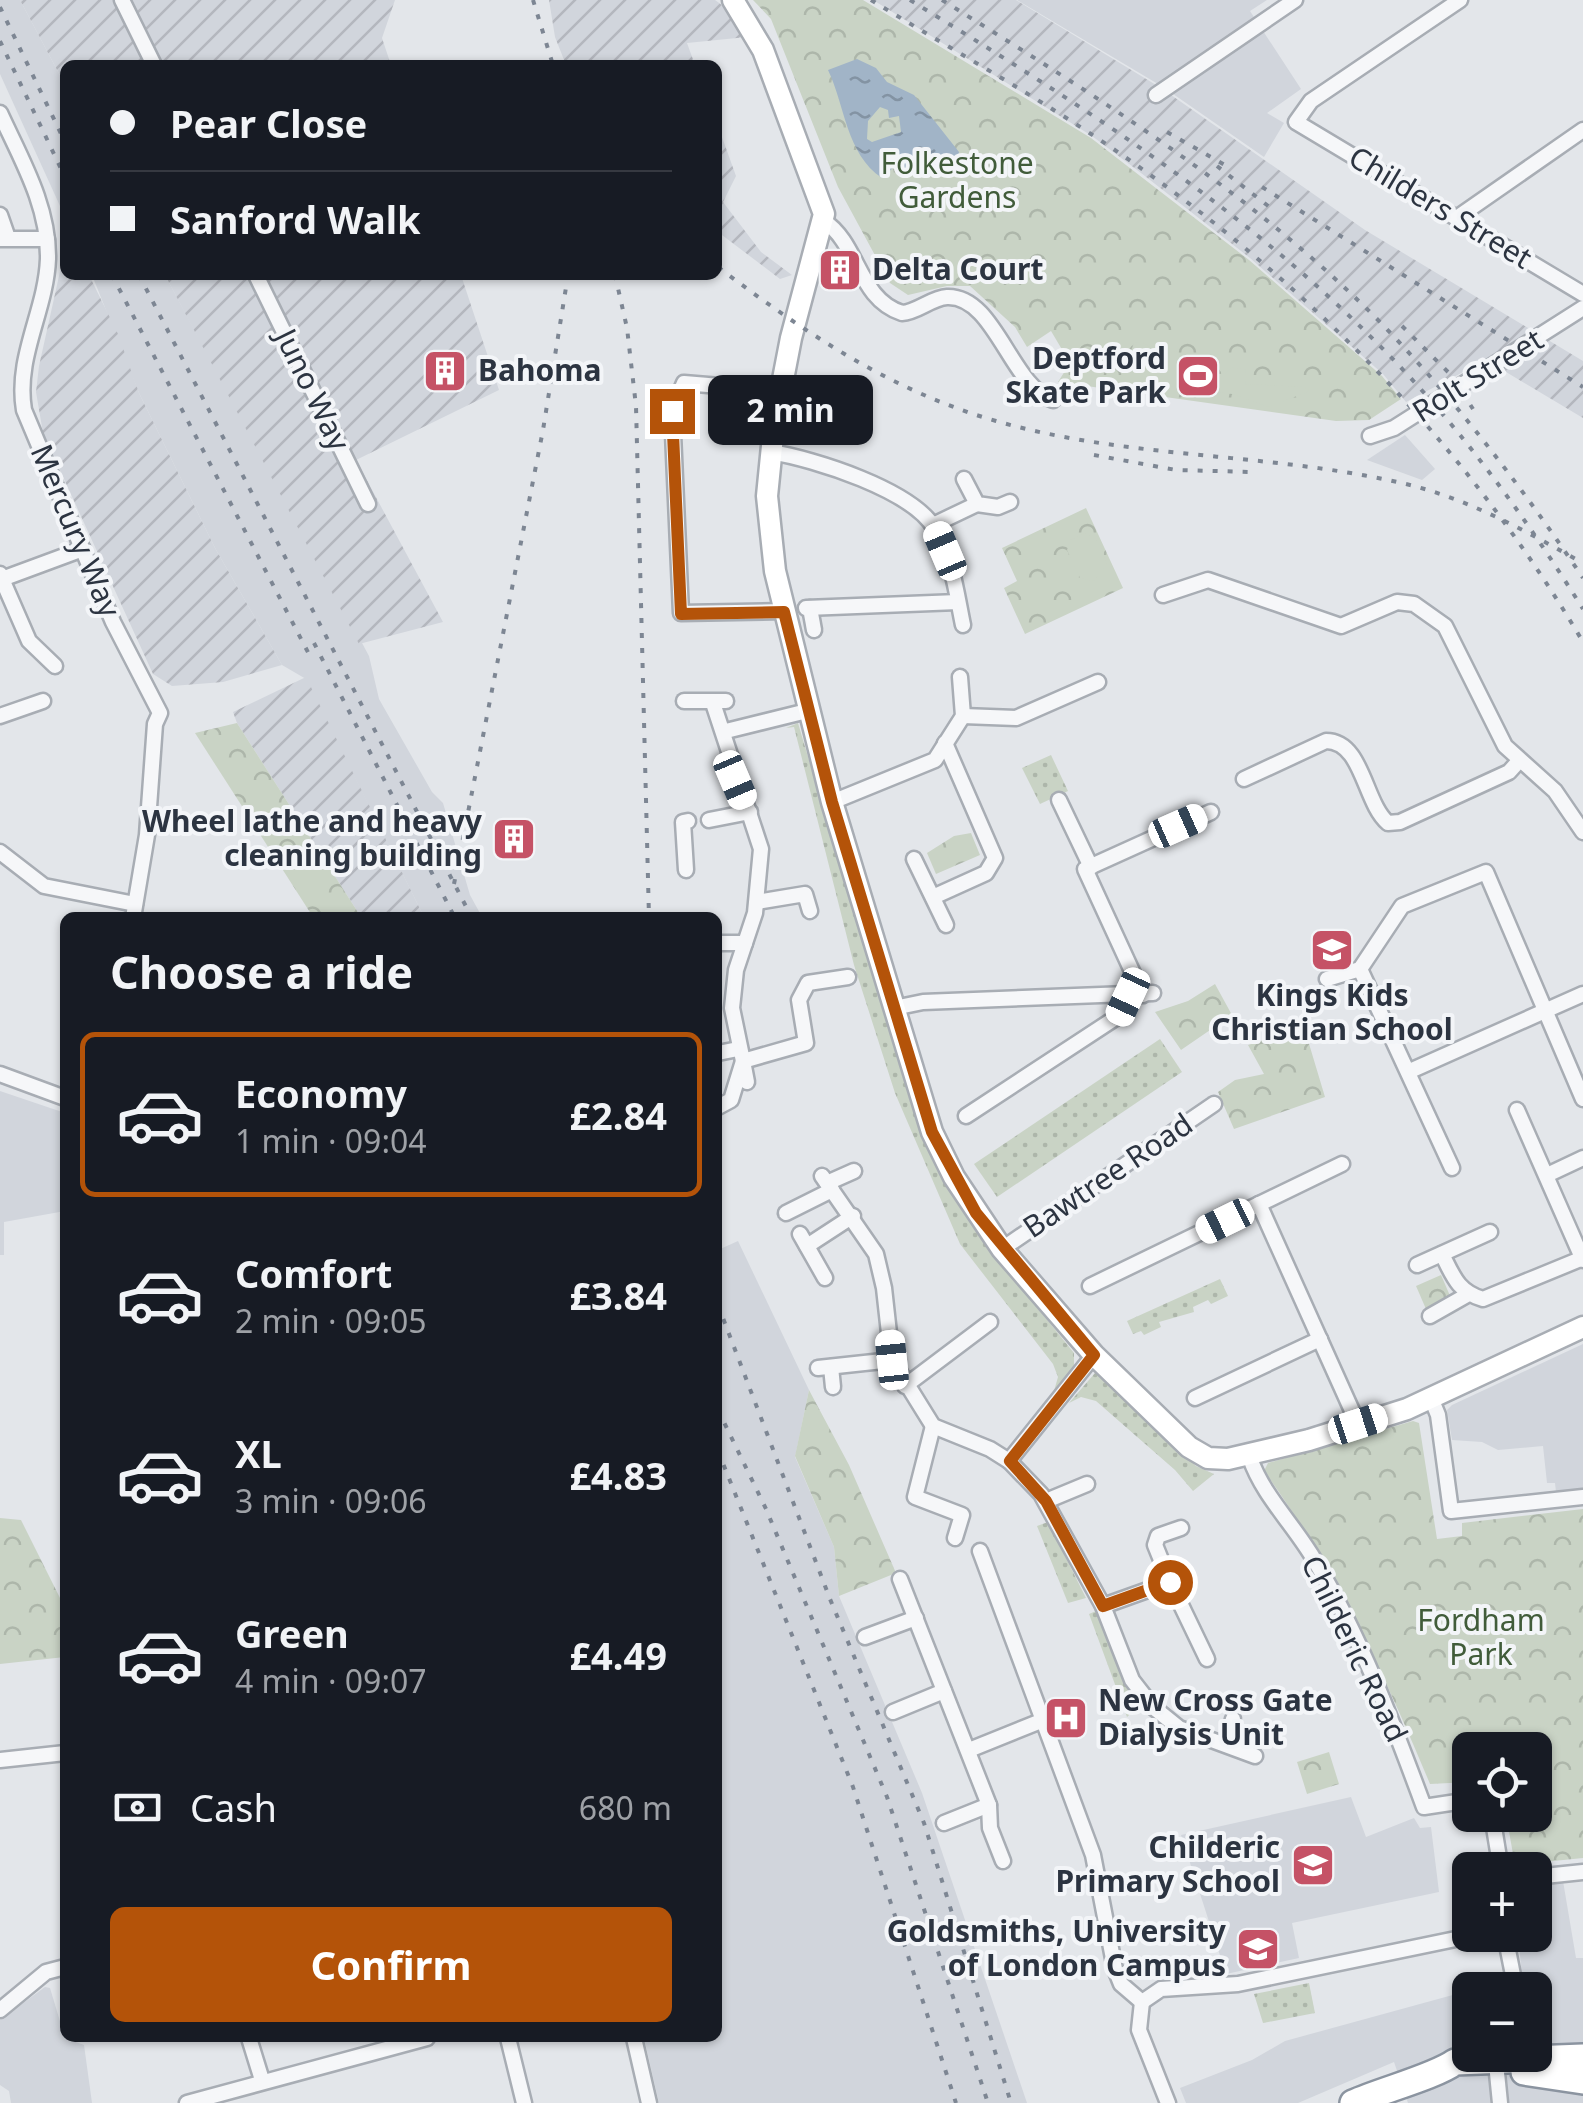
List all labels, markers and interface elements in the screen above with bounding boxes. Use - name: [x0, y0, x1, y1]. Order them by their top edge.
- text: Pear Close: [170, 97, 367, 149]
- street label: Childers Street: [1342, 136, 1540, 278]
- park label: Folkestone Gardens: [880, 142, 1034, 217]
- text: Sanford Walk: [170, 193, 421, 245]
- building icon: Delta Court: [817, 247, 863, 293]
- place label: Delta Court: [872, 248, 1044, 289]
- street label: Rolt Street: [1404, 318, 1551, 431]
- street label: Juno Way: [265, 319, 361, 458]
- place label: Deptford Skate Park: [1006, 337, 1166, 412]
- building icon: Bahoma: [422, 348, 468, 394]
- place label: Bahoma: [478, 349, 601, 390]
- sports icon: Deptford Skate Park: [1175, 353, 1221, 399]
- callout: 2 min: [707, 376, 872, 446]
- text: 2 min: [746, 388, 835, 431]
- route end: [650, 389, 695, 434]
- street label: Mercury Way: [22, 438, 131, 624]
- car: [919, 518, 971, 584]
- car: [709, 747, 761, 813]
- place label: Wheel lathe and heavy cleaning building: [142, 800, 483, 875]
- car: [1144, 800, 1212, 852]
- building icon: Wheel lathe and heavy cleaning building: [491, 816, 537, 862]
- school or university icon: Kings Kids Christian School: [1309, 927, 1355, 973]
- text: Choose a ride: [110, 941, 413, 1002]
- car: [1102, 963, 1154, 1031]
- place label: Kings Kids Christian School: [1211, 974, 1453, 1049]
- text: Economy: [235, 1067, 407, 1119]
- icon: car: [115, 1070, 205, 1160]
- text: £2.84: [569, 1089, 667, 1141]
- street label: Bawtree Road: [1014, 1103, 1200, 1247]
- text: 1 min · 09:04: [235, 1119, 427, 1162]
- car: [1191, 1194, 1259, 1248]
- text: Comfort: [235, 1247, 392, 1299]
- icon: car: [115, 1250, 205, 1340]
- text: £3.84: [569, 1269, 667, 1321]
- text: 2 min · 09:05: [235, 1299, 427, 1342]
- car: [874, 1329, 910, 1391]
- car: [1325, 1400, 1391, 1448]
- text: XL: [235, 1427, 282, 1479]
- icon: car: [115, 1430, 205, 1520]
- text: £4.83: [569, 1449, 667, 1501]
- text: 3 min · 09:06: [235, 1479, 427, 1522]
- street label: Childeric Road: [1292, 1548, 1418, 1748]
- route start: [1148, 1560, 1193, 1605]
- park label: Fordham Park: [1417, 1599, 1545, 1674]
- text: Green: [235, 1607, 349, 1659]
- icon: car: [115, 1610, 205, 1700]
- text: £4.49: [569, 1629, 667, 1681]
- text: 4 min · 09:07: [235, 1659, 427, 1702]
- place label: New Cross Gate Dialysis Unit: [1098, 1679, 1333, 1754]
- hospital icon: New Cross Gate Dialysis Unit: [1043, 1695, 1089, 1741]
- map controls: [1452, 1732, 1552, 2072]
- button: locate: [1452, 1732, 1552, 1832]
- icon: cash: [110, 1780, 165, 1835]
- text: Cash: [190, 1781, 277, 1833]
- text: 680 m: [579, 1786, 672, 1829]
- place label: Childeric Primary School: [1055, 1826, 1280, 1901]
- school or university icon: Childeric Primary School: [1290, 1842, 1336, 1888]
- button: +: [1452, 1852, 1552, 1952]
- button: Confirm: [110, 1907, 672, 2022]
- place label: Goldsmiths, University of London Campus: [887, 1910, 1227, 1985]
- school or university icon: Goldsmiths, University of London Campus: [1235, 1926, 1281, 1972]
- button: −: [1452, 1972, 1552, 2072]

